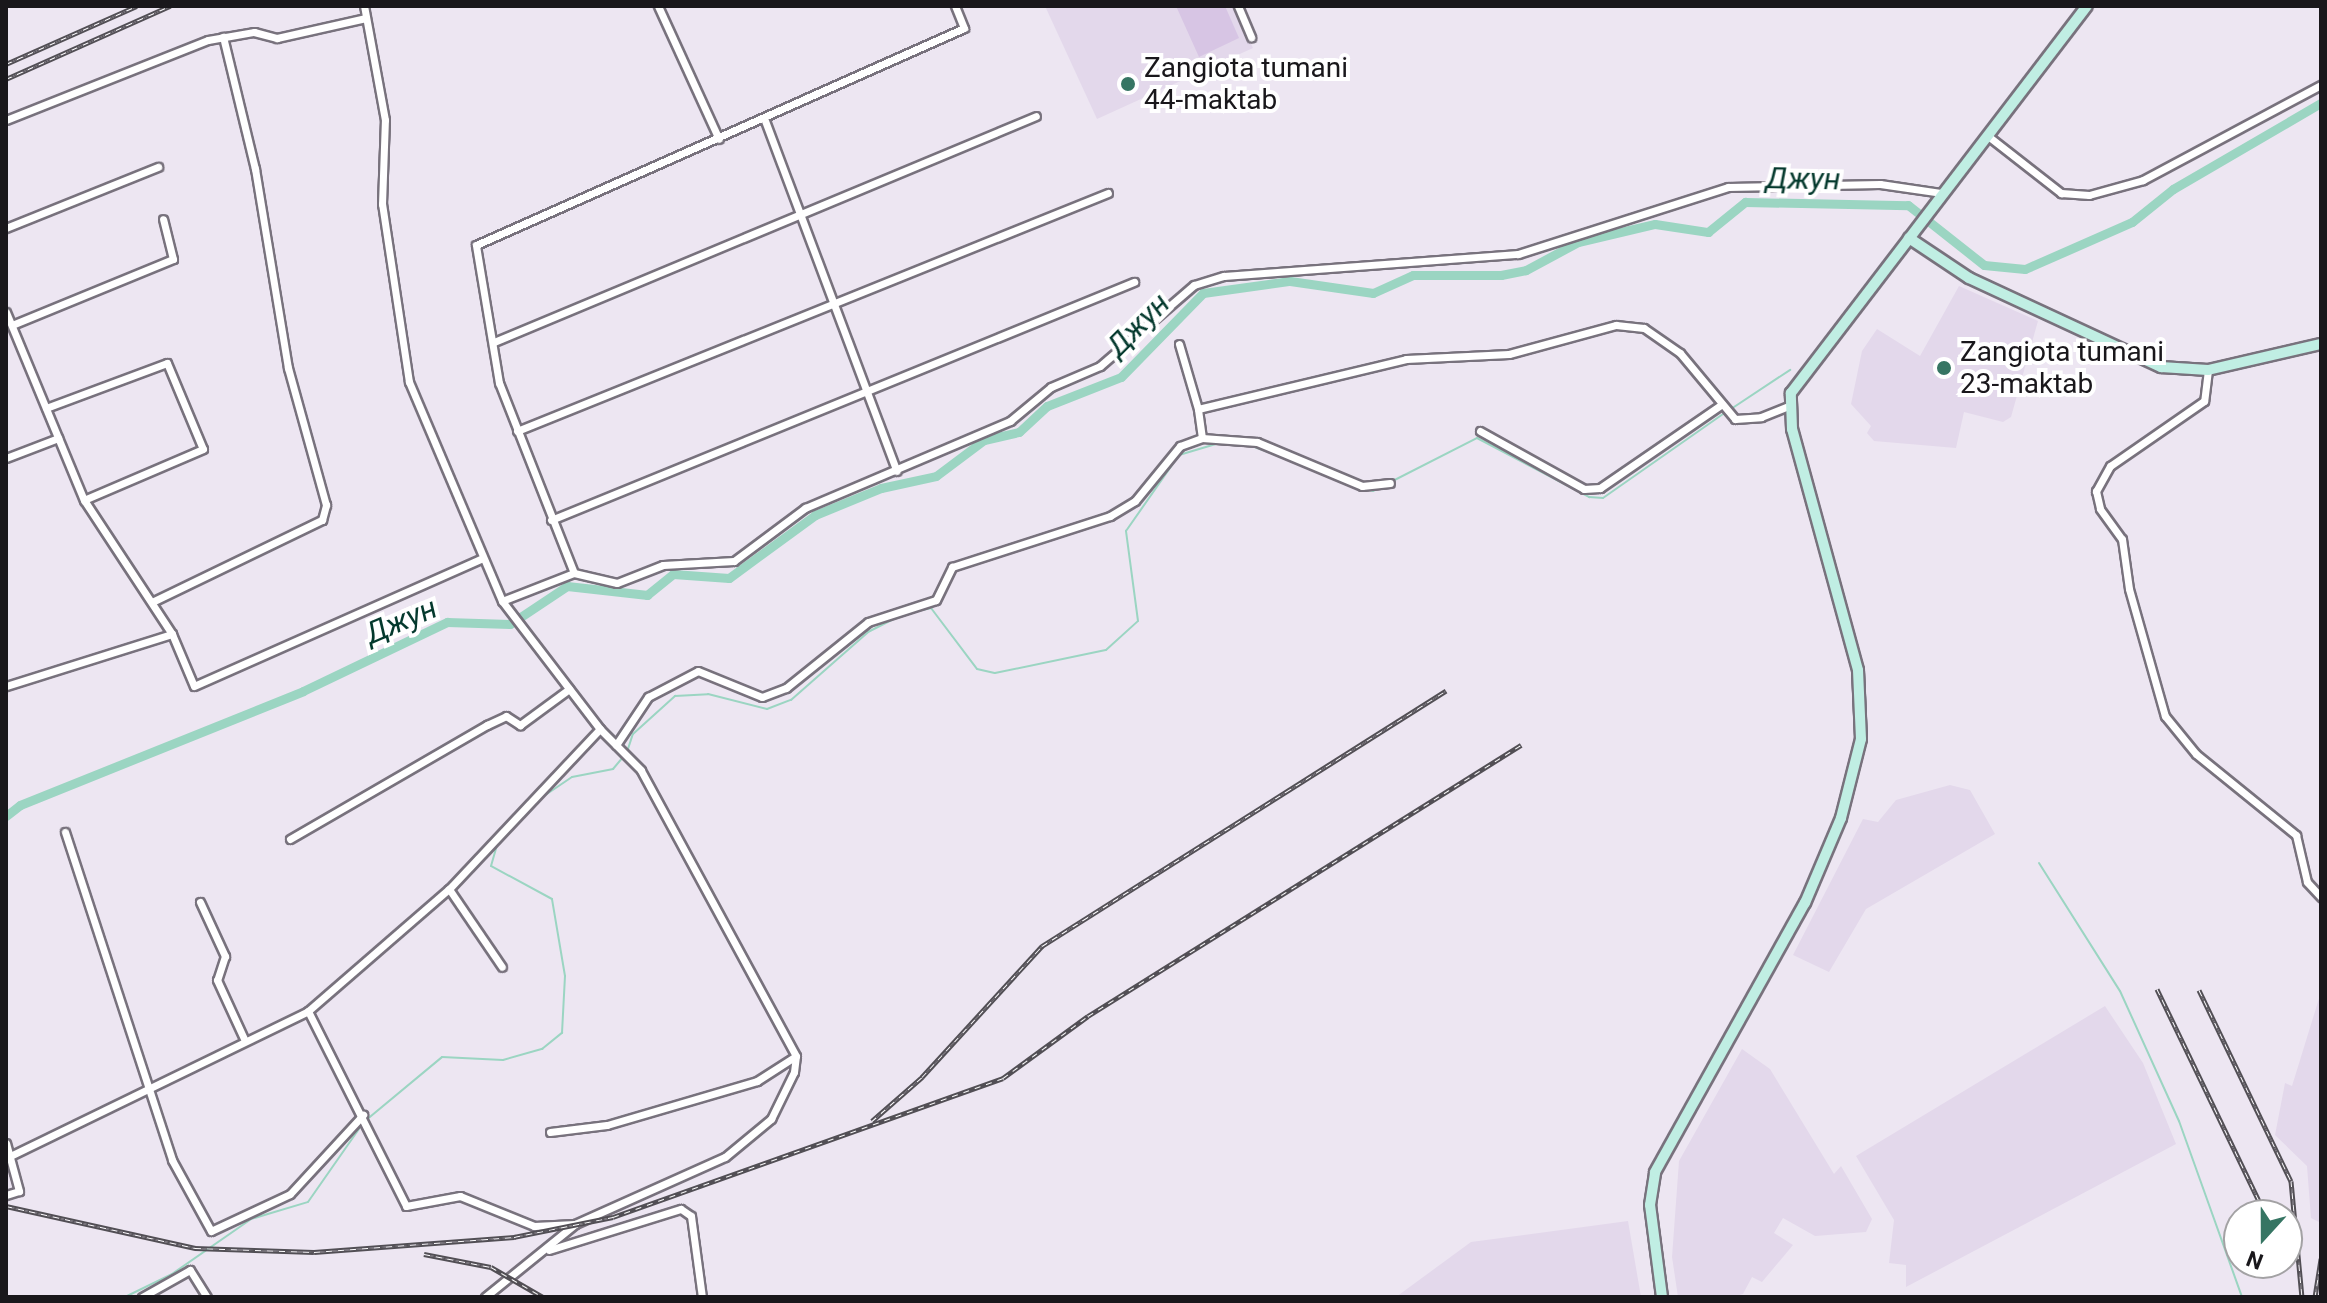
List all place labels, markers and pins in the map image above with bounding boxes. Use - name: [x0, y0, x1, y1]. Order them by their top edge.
- place label: Zangiota tumani 44-maktab: [1144, 51, 1348, 117]
- marker: Zangiota tumani 44-maktab: [1119, 75, 1137, 93]
- place label: Zangiota tumani 23-maktab: [1960, 335, 2164, 401]
- marker: Zangiota tumani 23-maktab: [1935, 359, 1953, 377]

